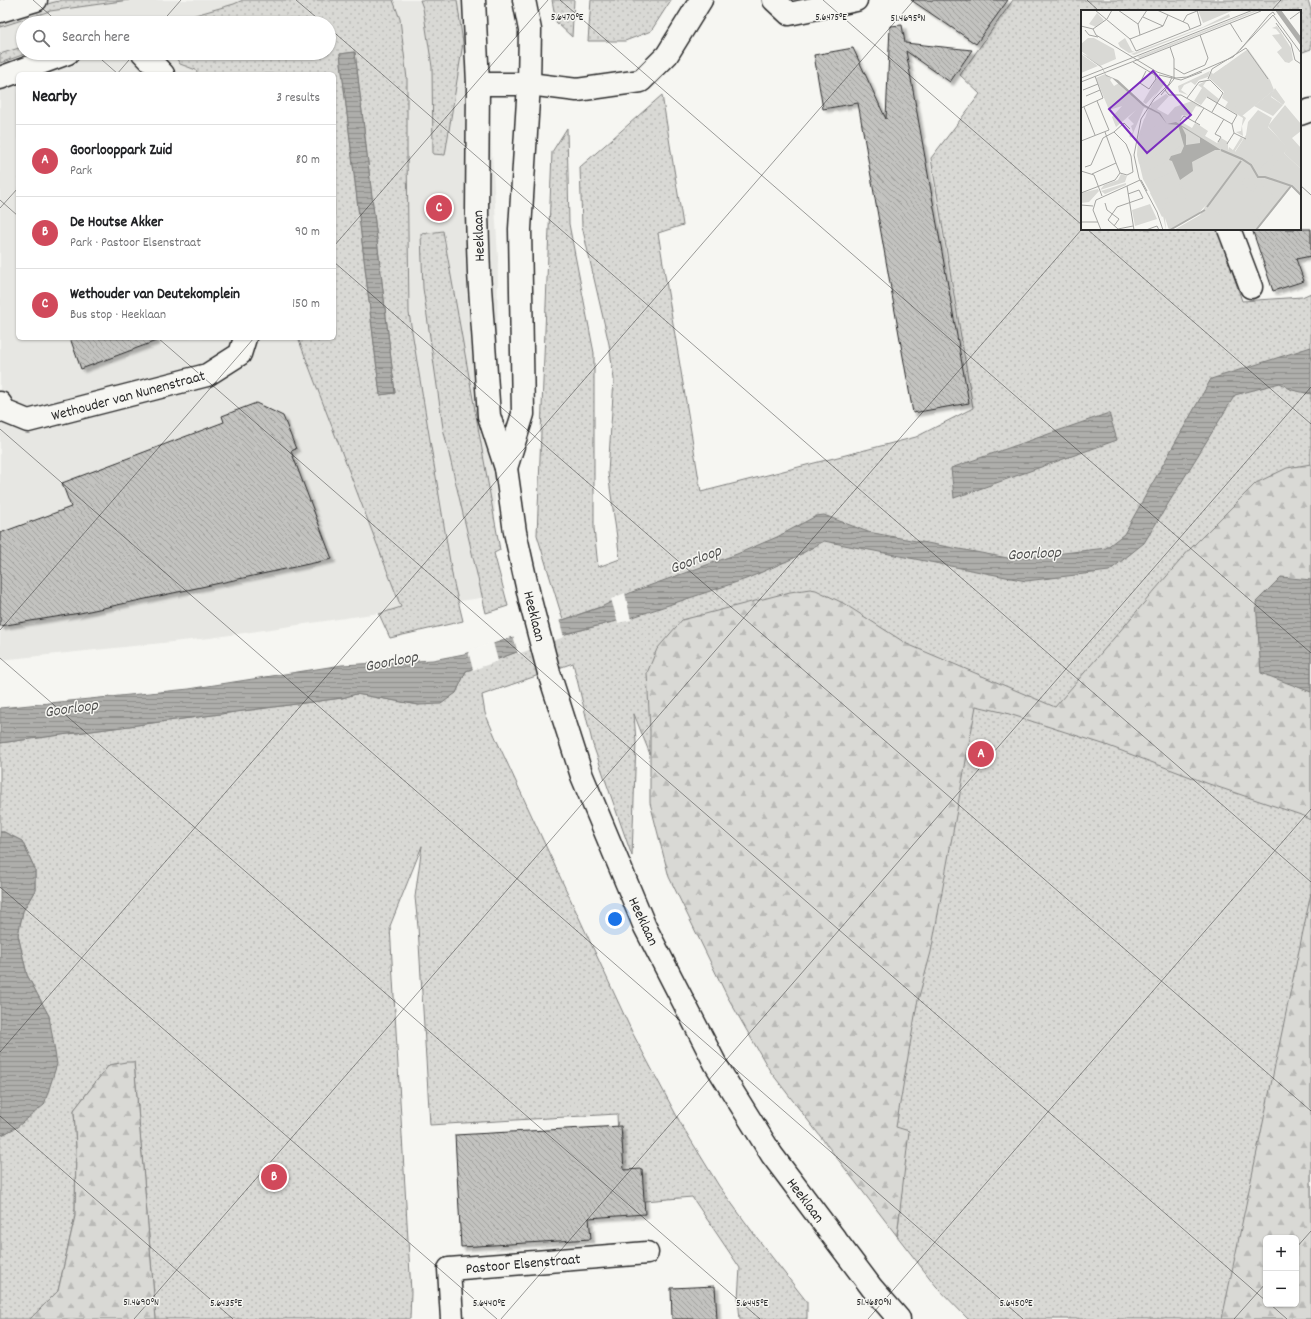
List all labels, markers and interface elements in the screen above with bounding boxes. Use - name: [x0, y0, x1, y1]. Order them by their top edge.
- inset map: [1081, 10, 1301, 230]
- text: 5.6470°E: [551, 11, 584, 25]
- text: 5.6475°E: [815, 11, 847, 25]
- text: 51.4695°N: [891, 12, 926, 26]
- search box: [16, 16, 336, 60]
- icon: search: [30, 27, 52, 49]
- text: Search here: [62, 27, 130, 49]
- text: Nearby: [32, 86, 76, 110]
- text: 3 results: [276, 89, 320, 108]
- text: Goorlooppark Zuid: [70, 140, 172, 162]
- text: A: [41, 151, 49, 170]
- text: 80 m: [296, 151, 320, 170]
- text: Park: [70, 162, 92, 181]
- pin: C: [426, 193, 452, 223]
- street label: Heeklaan: [468, 210, 492, 262]
- text: De Houtse Akker: [70, 212, 163, 234]
- text: B: [42, 223, 48, 242]
- text: 90 m: [295, 223, 320, 242]
- text: Park · Pastoor Elsenstraat: [70, 234, 201, 253]
- text: Wethouder van Deutekomplein: [70, 284, 240, 306]
- text: C: [42, 295, 48, 314]
- text: 150 m: [292, 295, 320, 314]
- text: Bus stop · Heeklaan: [70, 306, 166, 325]
- street label: Wethouder van Nunenstraat: [49, 366, 208, 428]
- water label: Goorloop: [667, 540, 726, 581]
- water label: Goorloop: [1007, 542, 1062, 567]
- street label: Heeklaan: [516, 589, 550, 644]
- water label: Goorloop: [363, 646, 421, 679]
- water label: Goorloop: [43, 694, 100, 725]
- pin: A: [968, 739, 994, 769]
- street label: Heeklaan: [621, 894, 663, 950]
- your location: [605, 909, 625, 929]
- pin: B: [261, 1162, 287, 1192]
- street label: Heeklaan: [780, 1174, 829, 1228]
- map controls: [1263, 1235, 1299, 1307]
- button: +: [1263, 1235, 1299, 1271]
- street label: Pastoor Elsenstraat: [465, 1249, 582, 1281]
- button: −: [1263, 1271, 1299, 1307]
- text: 51.4690°N: [123, 1296, 159, 1310]
- text: 51.4680°N: [856, 1296, 892, 1310]
- text: 5.6435°E: [210, 1297, 243, 1311]
- text: 5.6440°E: [473, 1297, 506, 1311]
- text: 5.6445°E: [736, 1297, 768, 1311]
- text: 5.6450°E: [999, 1297, 1033, 1311]

